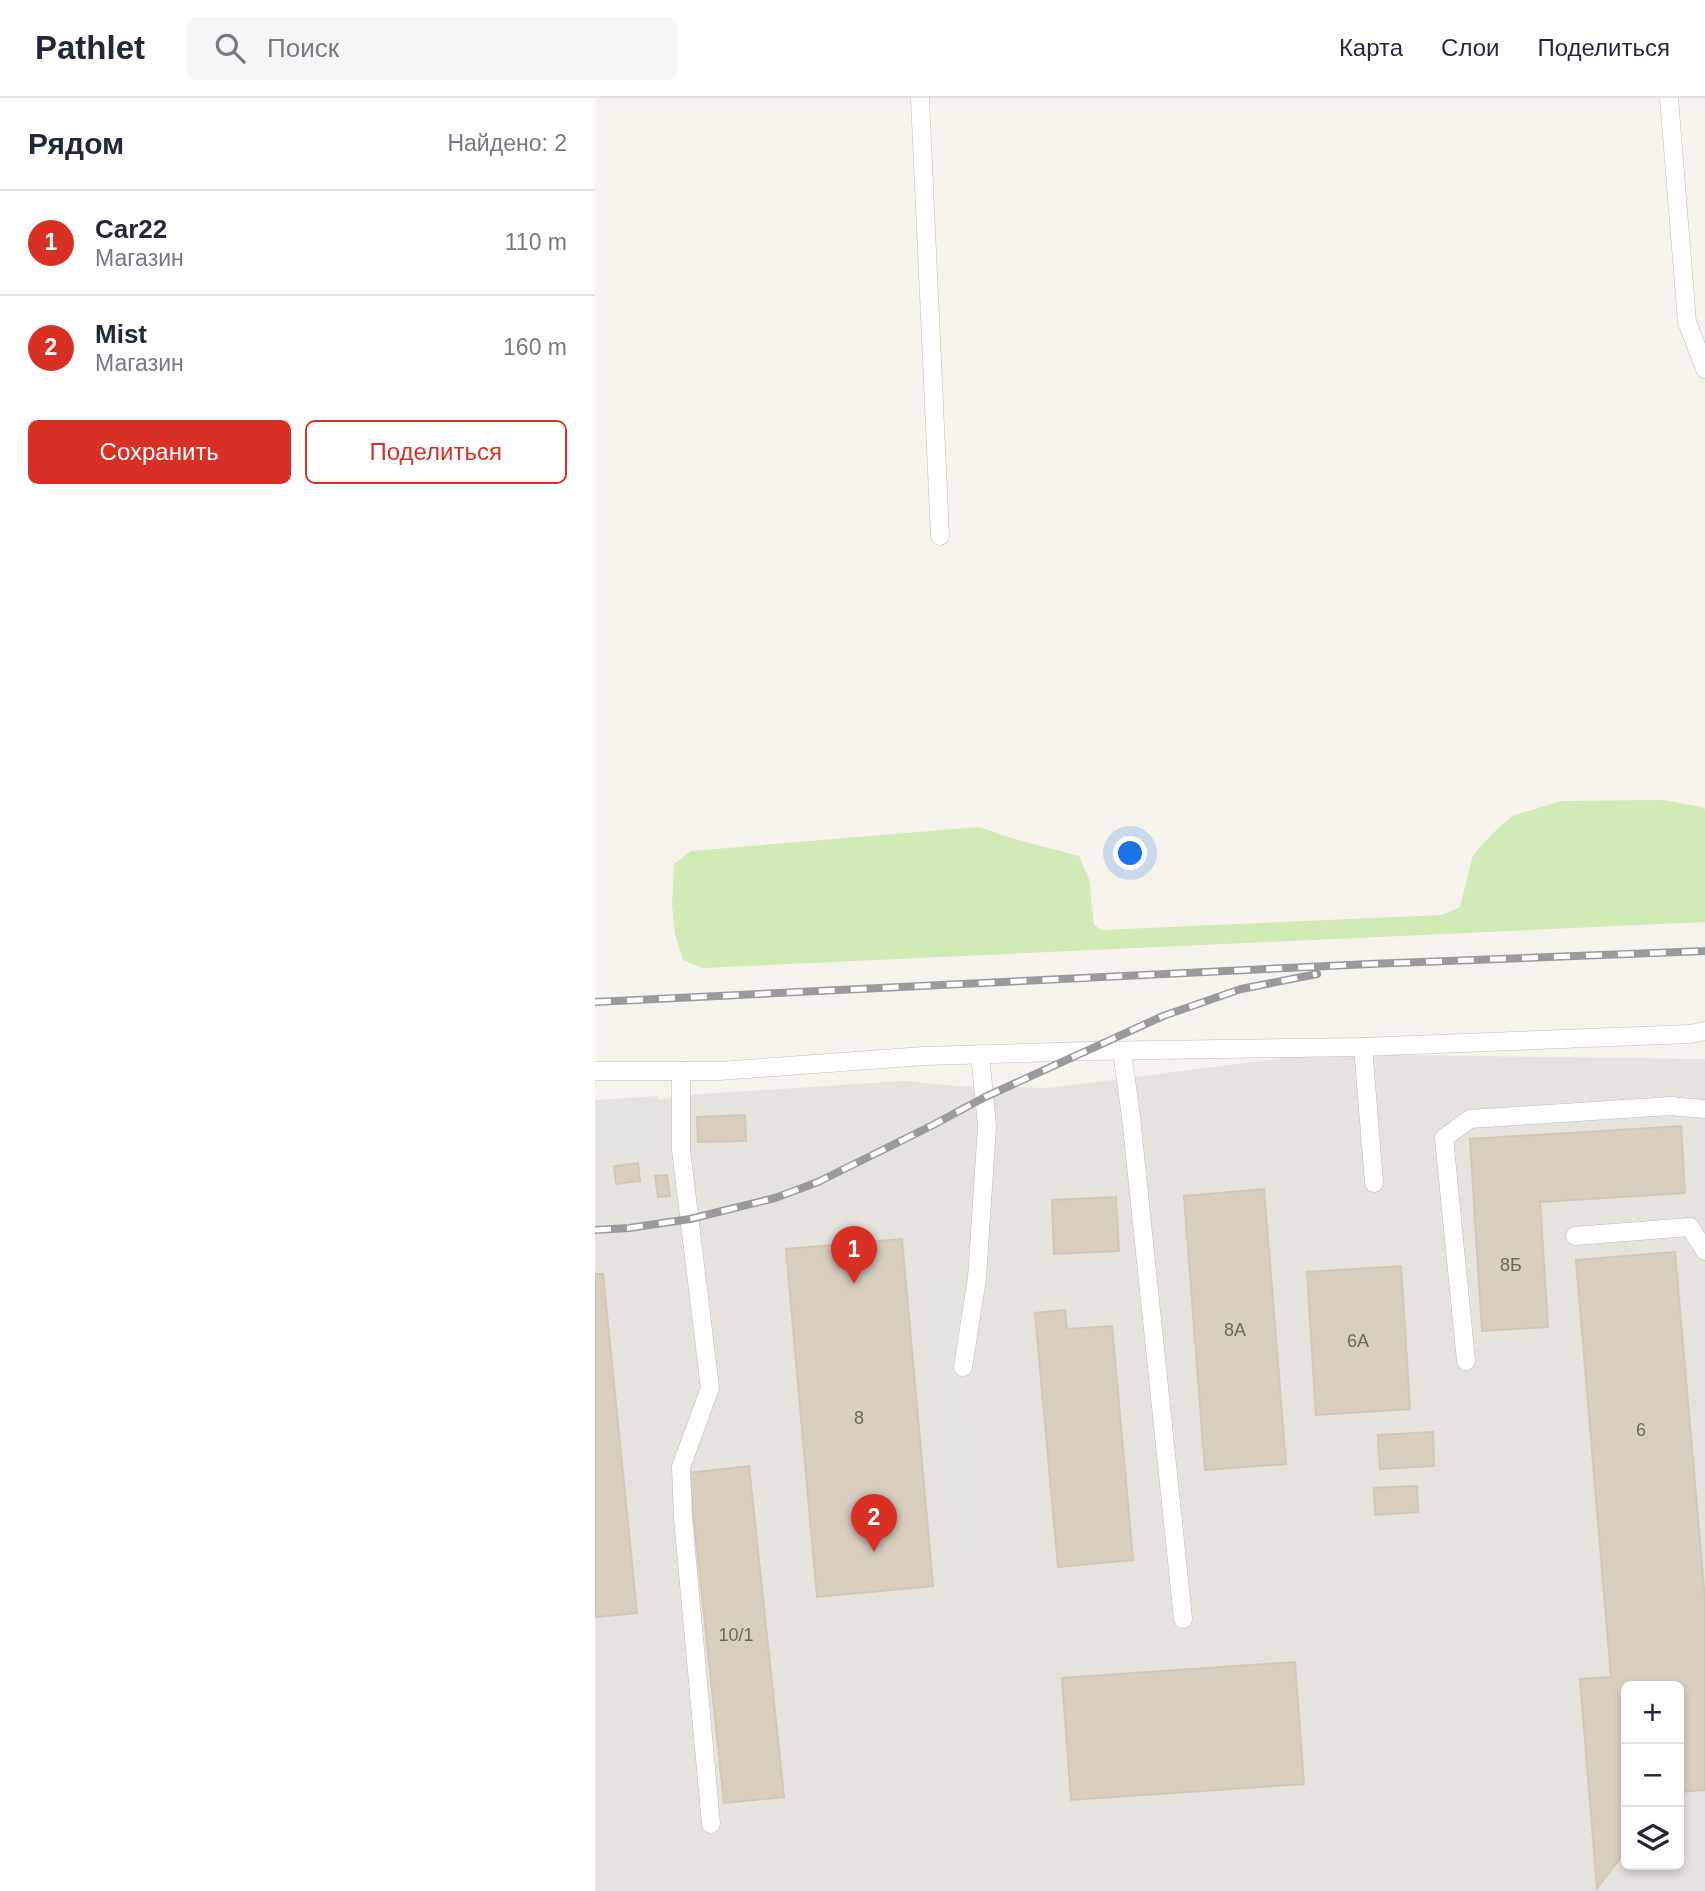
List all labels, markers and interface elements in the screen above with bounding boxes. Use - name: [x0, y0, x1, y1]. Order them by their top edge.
- search box: [187, 17, 677, 80]
- text: Pathlet: [35, 29, 145, 66]
- icon: search: [211, 29, 249, 67]
- text: Поиск: [267, 33, 339, 63]
- text: Карта: [1339, 34, 1403, 61]
- text: Слои: [1441, 34, 1499, 61]
- text: Поделиться: [1537, 34, 1670, 61]
- text: Рядом: [28, 127, 124, 160]
- text: Найдено: 2: [447, 130, 567, 156]
- text: Car22: [95, 214, 167, 244]
- text: 1: [45, 229, 57, 255]
- text: 110 m: [505, 229, 567, 255]
- text: Магазин: [95, 245, 184, 271]
- text: Mist: [95, 319, 147, 349]
- text: 2: [45, 334, 57, 360]
- text: 160 m: [503, 334, 567, 360]
- text: Магазин: [95, 350, 184, 376]
- button: Сохранить: [28, 420, 291, 484]
- button: Поделиться: [305, 420, 567, 484]
- your location: [1113, 836, 1147, 870]
- pin: 1: [831, 1226, 877, 1284]
- house number: 8Б: [1500, 1255, 1522, 1275]
- house number: 8А: [1224, 1320, 1246, 1340]
- house number: 6А: [1347, 1331, 1369, 1351]
- house number: 8: [854, 1408, 864, 1428]
- house number: 6: [1636, 1420, 1646, 1440]
- pin: 2: [851, 1494, 897, 1552]
- house number: 10/1: [718, 1625, 754, 1645]
- map controls: [1621, 1681, 1684, 1870]
- button: +: [1621, 1681, 1684, 1744]
- button: −: [1621, 1744, 1684, 1807]
- button: layers: [1621, 1807, 1684, 1870]

